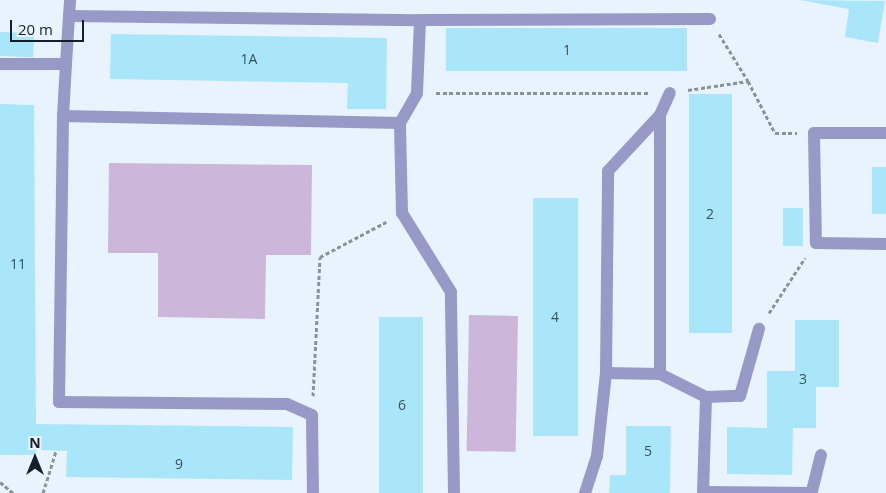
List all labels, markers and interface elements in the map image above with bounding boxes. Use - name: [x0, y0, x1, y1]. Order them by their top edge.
- scale bar: [12, 10, 86, 42]
- text: 20 m: [18, 19, 53, 39]
- house number: 1: [563, 42, 571, 58]
- house number: 1А: [241, 51, 257, 67]
- house number: 2: [706, 206, 714, 222]
- house number: 11: [10, 256, 26, 272]
- house number: 4: [551, 309, 559, 325]
- house number: 3: [799, 371, 807, 387]
- house number: 6: [398, 397, 406, 413]
- north arrow: [10, 433, 60, 483]
- text: N: [29, 433, 41, 452]
- house number: 5: [644, 443, 652, 459]
- house number: 9: [175, 456, 183, 472]

